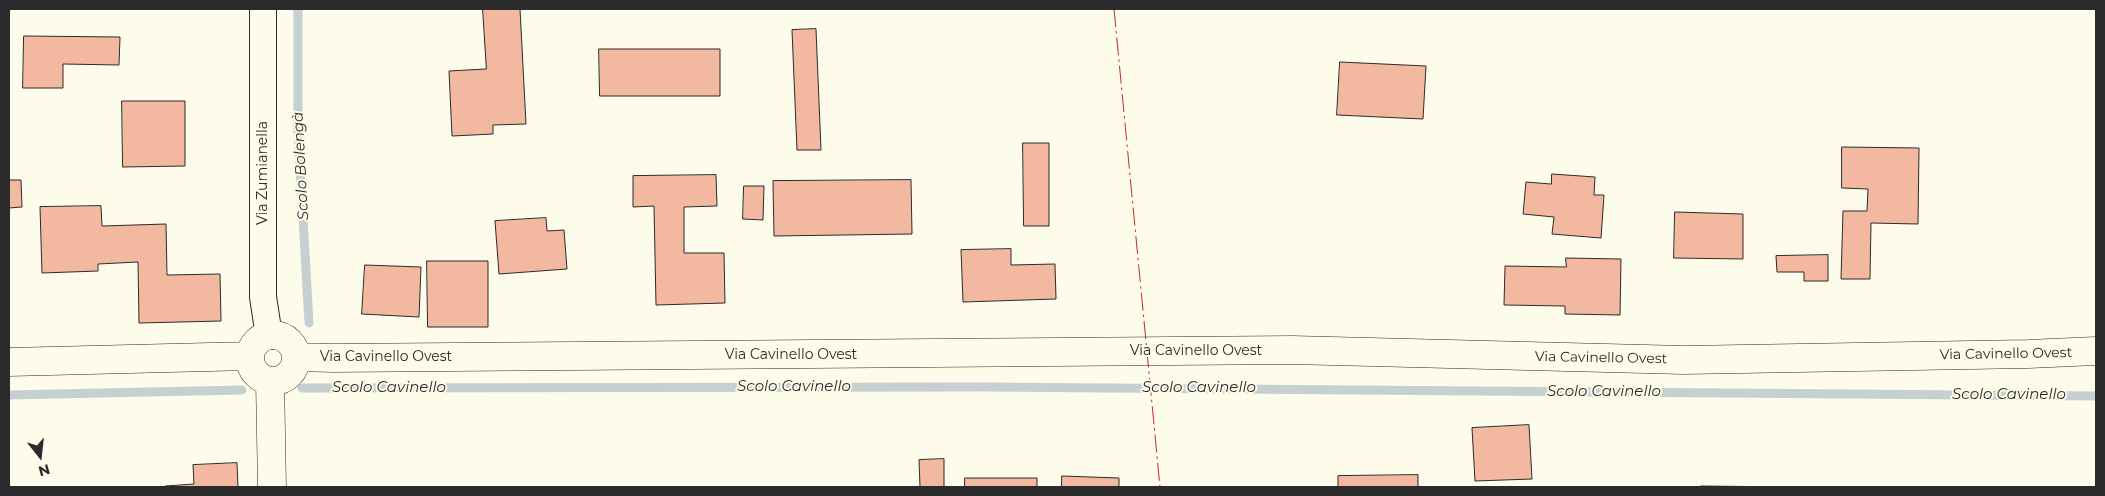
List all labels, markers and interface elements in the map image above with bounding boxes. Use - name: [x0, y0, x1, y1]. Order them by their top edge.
- water label: Scolo Bolengà: [289, 111, 313, 221]
- street label: Via Zumianella: [255, 121, 271, 225]
- street label: Via Cavinello Ovest: [1130, 343, 1262, 359]
- street label: Via Cavinello Ovest: [1940, 344, 2072, 364]
- street label: Via Cavinello Ovest: [725, 347, 857, 363]
- street label: Via Cavinello Ovest: [1535, 348, 1667, 368]
- street label: Via Cavinello Ovest: [320, 349, 452, 365]
- water label: Scolo Cavinello: [737, 378, 851, 396]
- water label: Scolo Cavinello: [332, 379, 446, 397]
- water label: Scolo Cavinello: [1142, 379, 1256, 397]
- water label: Scolo Cavinello: [1547, 383, 1661, 401]
- water label: Scolo Cavinello: [1952, 386, 2066, 404]
- north arrow: [15, 431, 65, 481]
- text: N: [36, 460, 52, 481]

